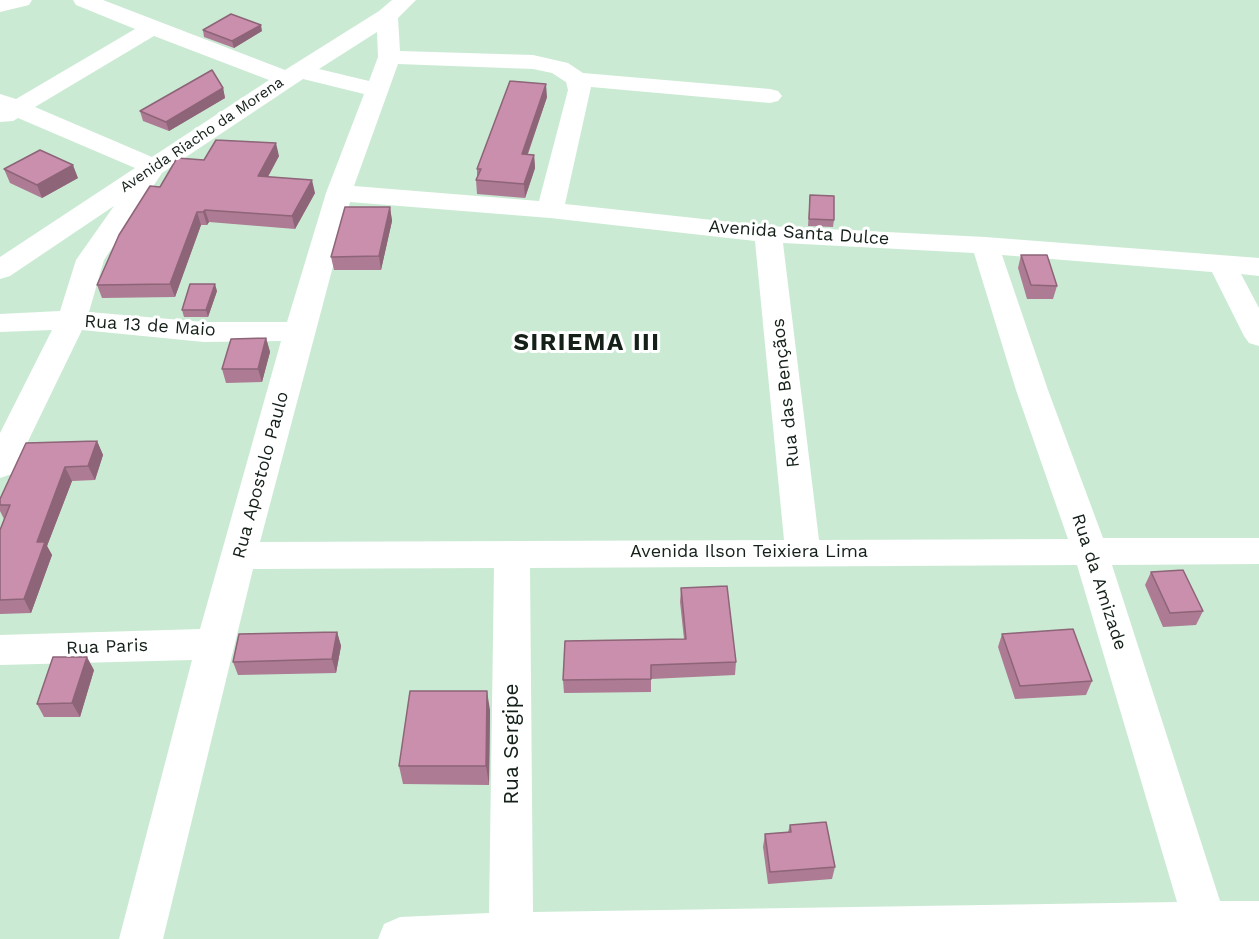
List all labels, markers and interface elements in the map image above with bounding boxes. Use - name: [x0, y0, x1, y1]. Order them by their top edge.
- street label: Avenida Riacho da Morena: [117, 73, 287, 197]
- street label: Avenida Santa Dulce: [708, 216, 890, 250]
- street label: Rua 13 de Maio: [84, 311, 216, 341]
- street label: Rua das Bençãos: [767, 317, 805, 469]
- district label: SIRIEMA III: [514, 329, 660, 357]
- street label: Rua Apostolo Paulo: [228, 389, 294, 561]
- street label: Rua da Amizade: [1067, 511, 1131, 653]
- street label: Avenida Ilson Teixiera Lima: [630, 541, 868, 563]
- street label: Rua Paris: [66, 635, 148, 659]
- street label: Rua Sergipe: [499, 683, 525, 805]

